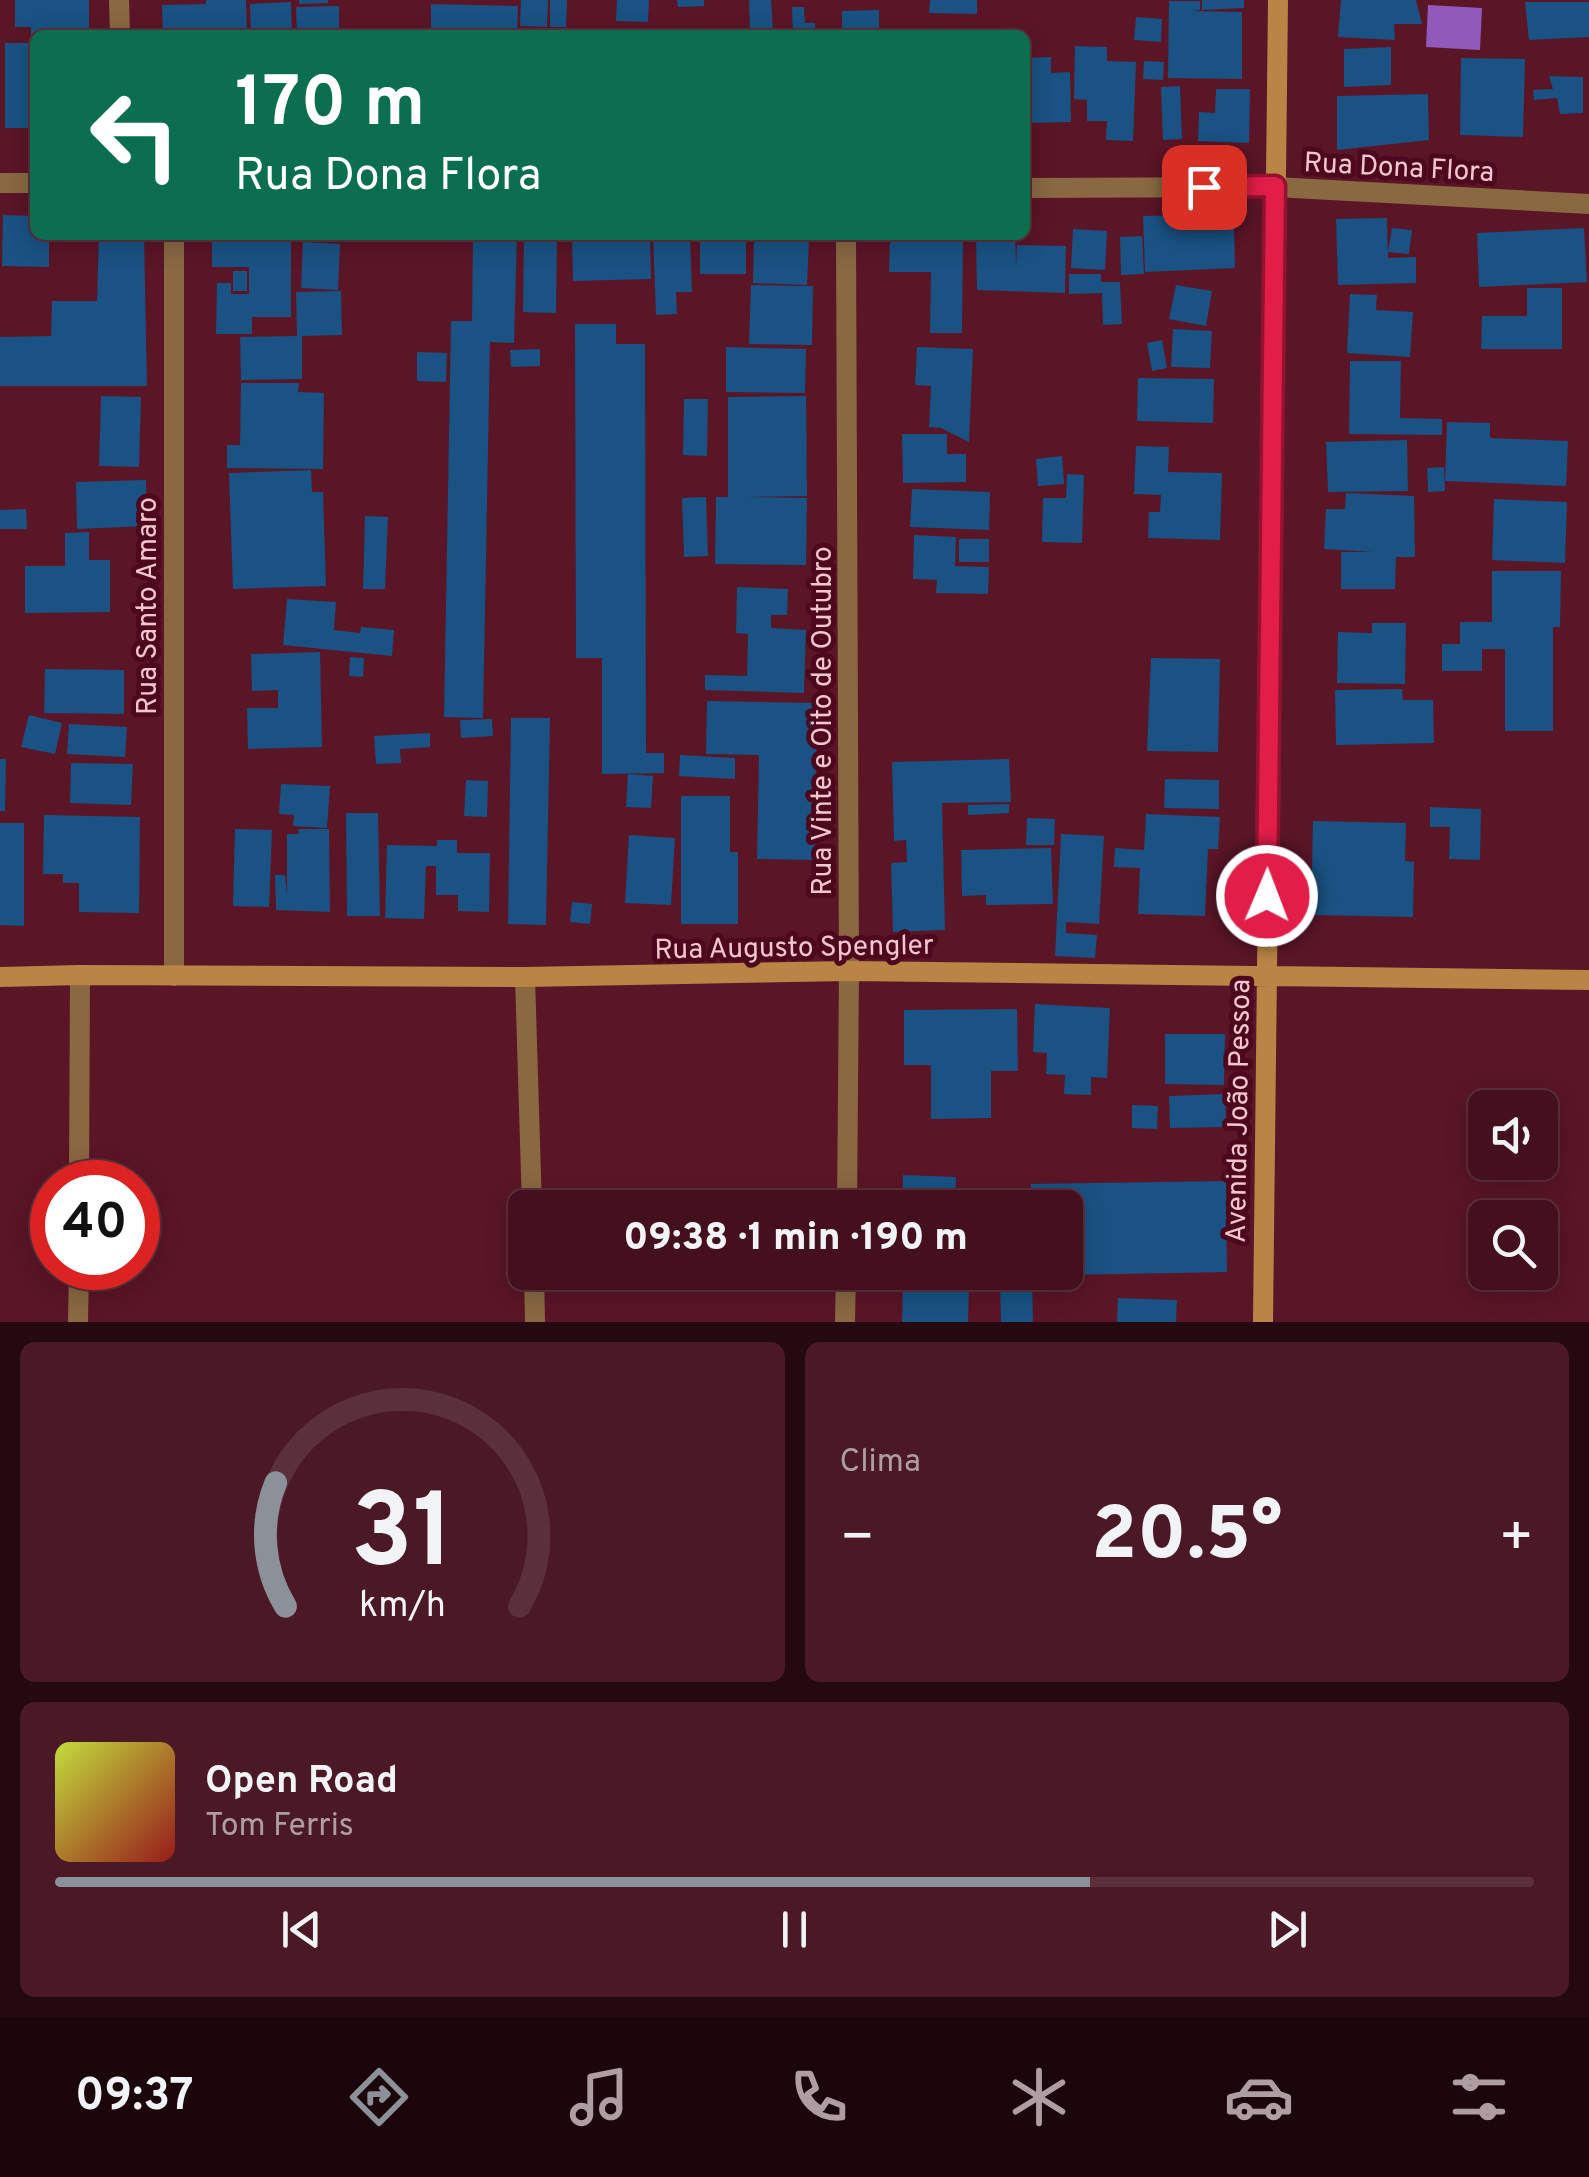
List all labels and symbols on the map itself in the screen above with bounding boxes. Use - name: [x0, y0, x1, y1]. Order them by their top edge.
- pin: [1162, 145, 1247, 230]
- street label: Rua Dona Flora: [1303, 146, 1495, 192]
- street label: Rua Santo Amaro: [131, 497, 167, 715]
- street label: Rua Vinte e Oito de Outubro: [806, 546, 842, 896]
- position arrow: [1215, 844, 1319, 948]
- street label: Rua Augusto Spengler: [654, 929, 934, 969]
- street label: Avenida João Pessoa: [1220, 979, 1260, 1243]
- speed limit sign: 40: [30, 1160, 160, 1290]

